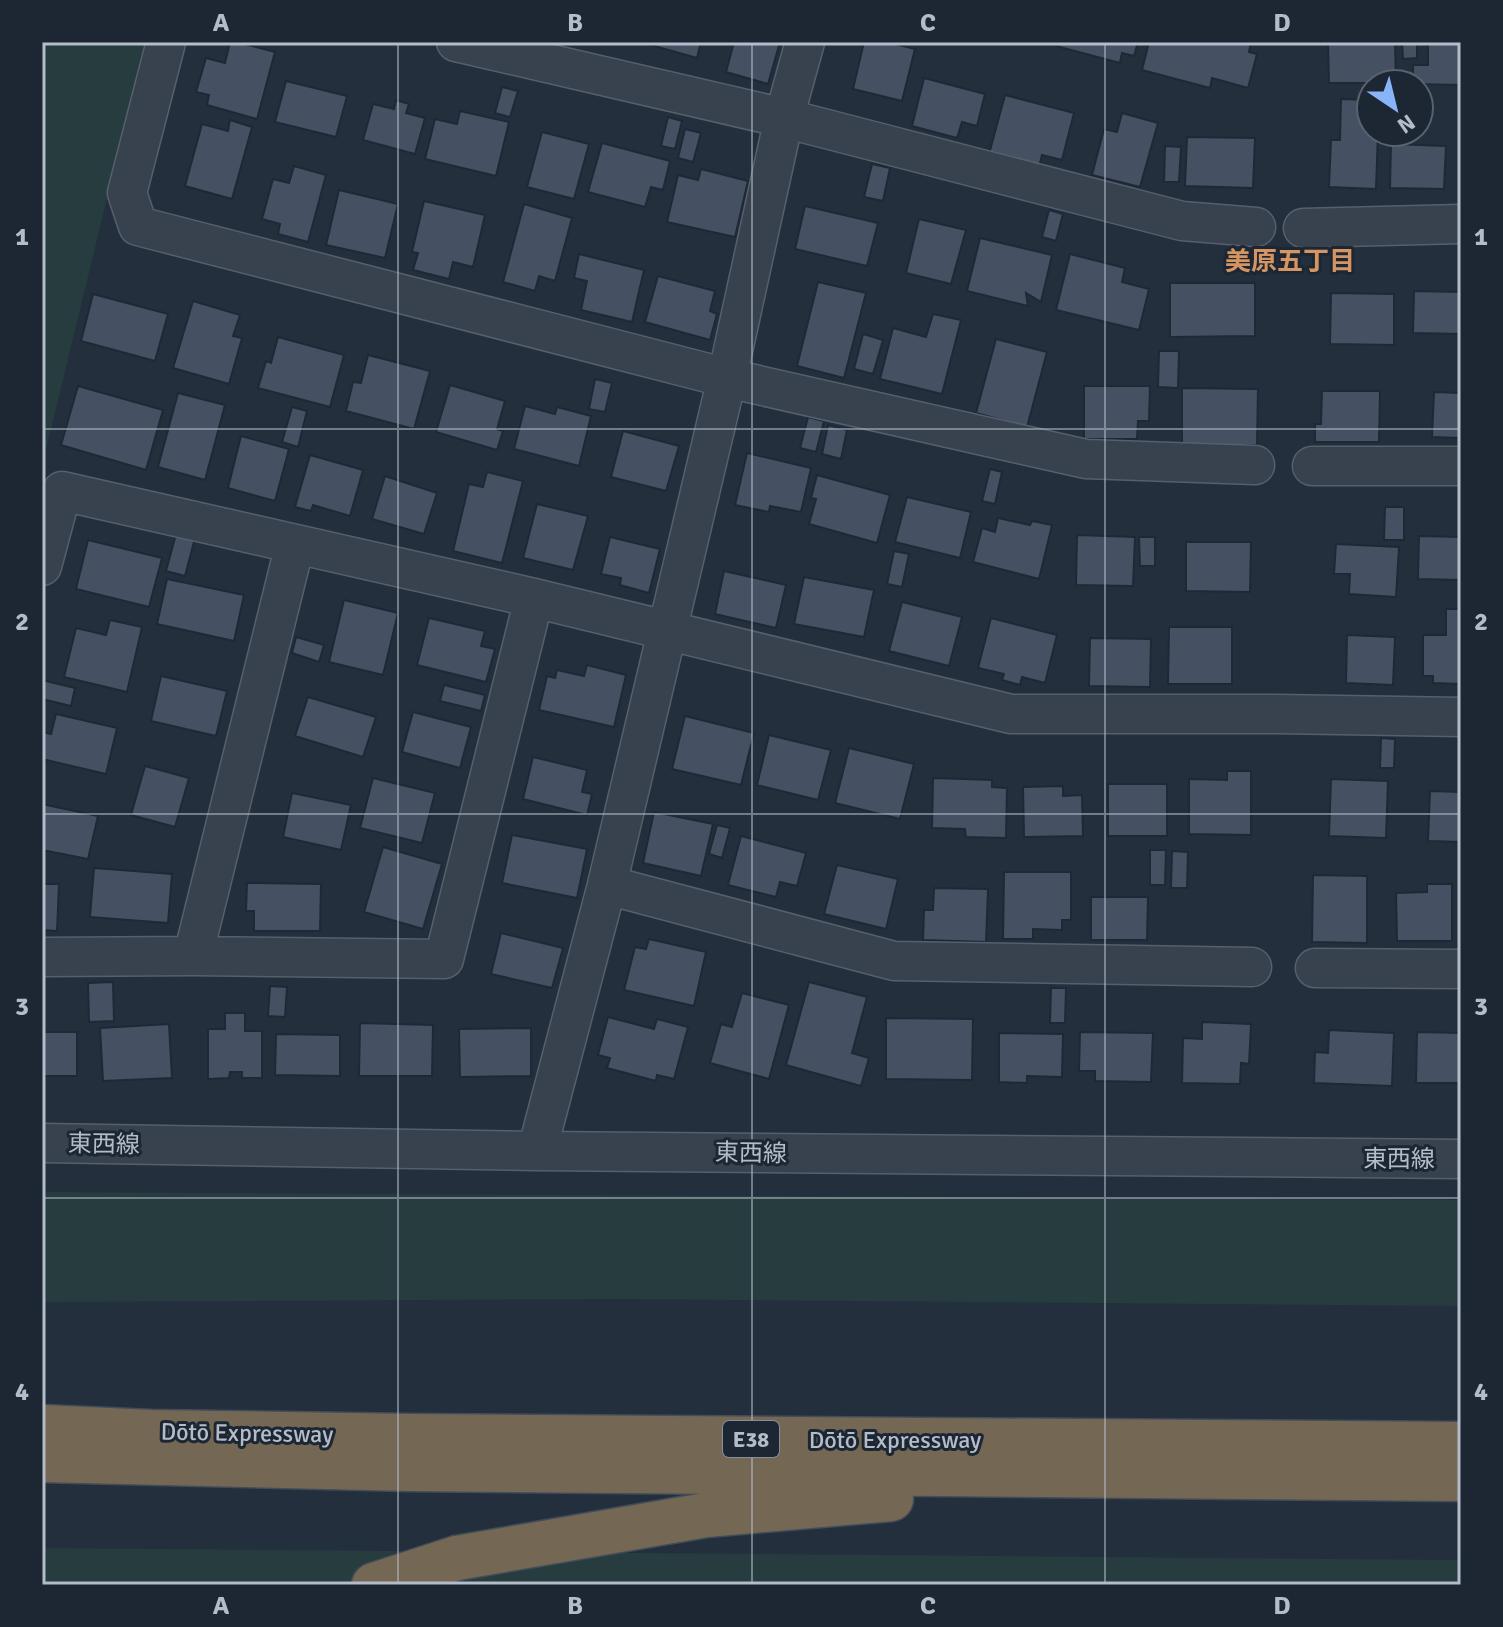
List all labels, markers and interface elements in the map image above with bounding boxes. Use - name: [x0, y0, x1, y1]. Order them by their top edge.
- text: A: [213, 7, 230, 39]
- text: B: [567, 7, 583, 39]
- text: C: [920, 7, 936, 39]
- text: D: [1273, 7, 1291, 39]
- north arrow: [1355, 68, 1435, 148]
- text: N: [1392, 109, 1420, 139]
- text: 1: [15, 221, 29, 253]
- text: 1: [1474, 221, 1488, 253]
- district label: 美原五丁目: [1225, 246, 1355, 278]
- text: 2: [15, 606, 29, 638]
- text: 2: [1474, 606, 1488, 638]
- text: 3: [15, 991, 29, 1023]
- text: 3: [1474, 991, 1488, 1023]
- street label: 東西線: [68, 1128, 140, 1160]
- street label: 東西線: [715, 1137, 787, 1169]
- street label: 東西線: [1363, 1144, 1435, 1174]
- text: 4: [15, 1376, 29, 1408]
- text: 4: [1474, 1376, 1488, 1408]
- street label: Dōtō Expressway: [160, 1416, 334, 1450]
- road number: E38: [723, 1421, 779, 1457]
- street label: Dōtō Expressway: [809, 1425, 981, 1455]
- text: A: [213, 1590, 230, 1622]
- text: B: [567, 1590, 583, 1622]
- text: C: [920, 1590, 936, 1622]
- text: D: [1273, 1590, 1291, 1622]

